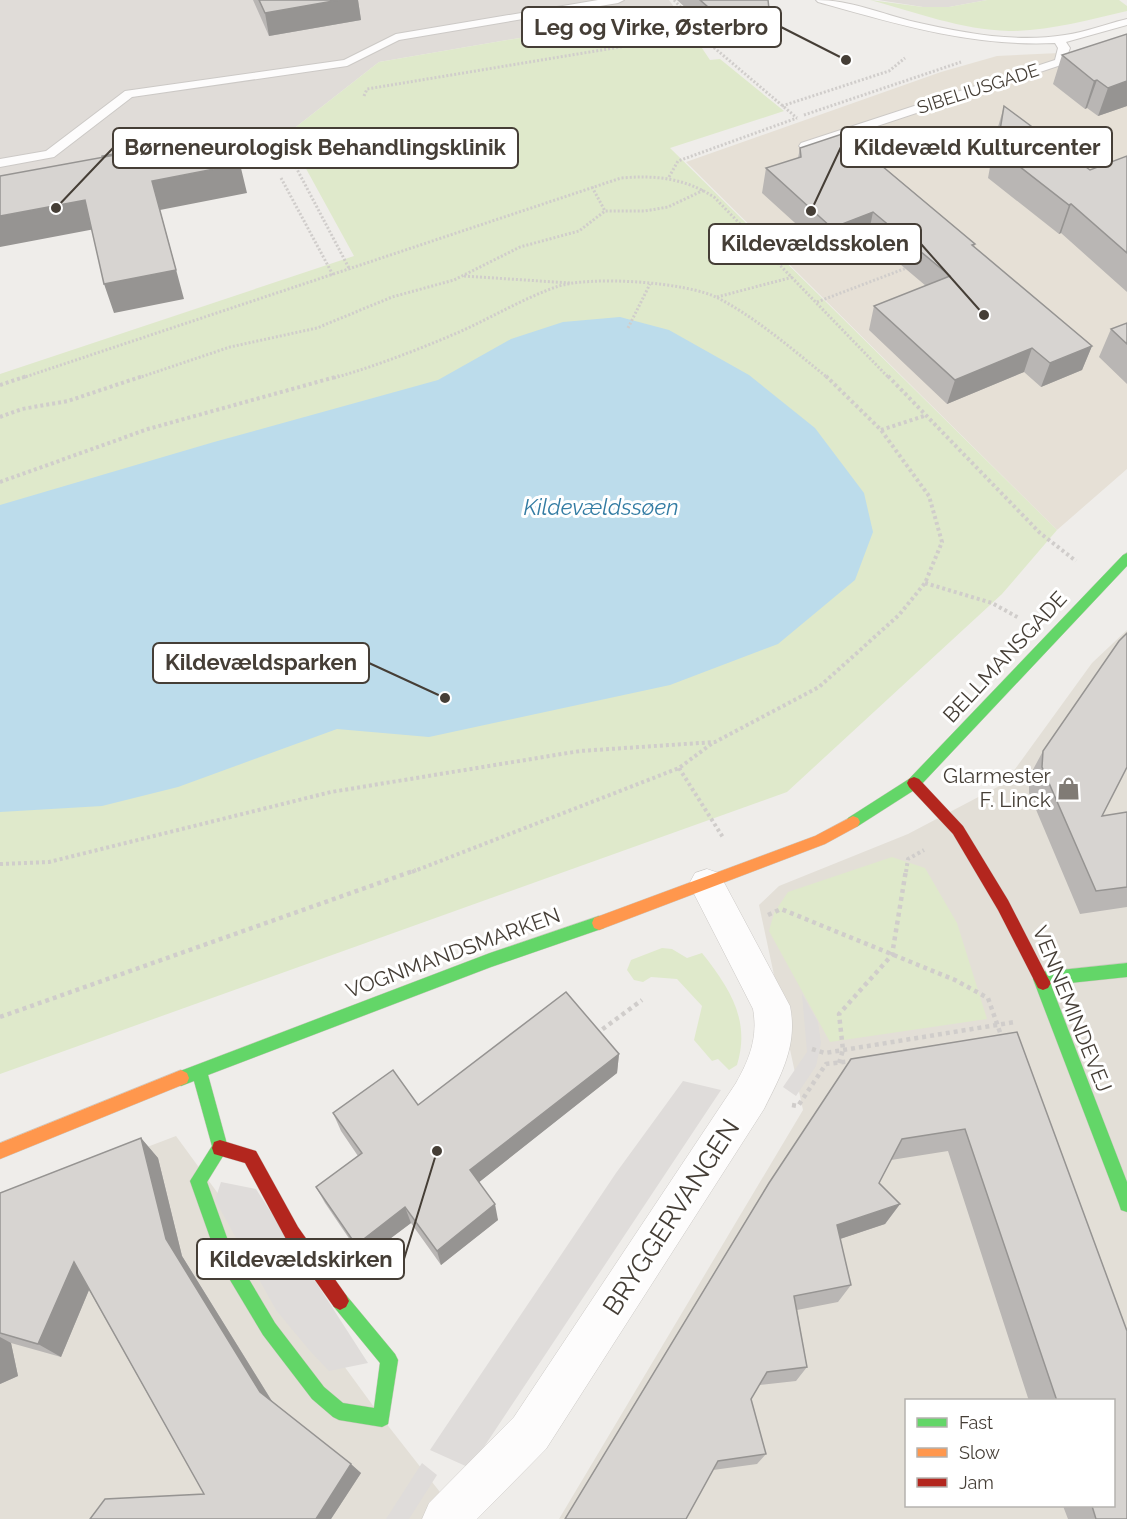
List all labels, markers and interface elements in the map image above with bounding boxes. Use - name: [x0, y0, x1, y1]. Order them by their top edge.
- callout: Leg og Virke, Østerbro: [522, 7, 781, 47]
- text: Leg og Virke, Østerbro: [534, 14, 768, 40]
- street label: SIBELIUSGADE: [914, 59, 1041, 118]
- callout: Kildevæld Kulturcenter: [841, 127, 1112, 167]
- callout: Børneneurologisk Behandlingsklinik: [113, 128, 518, 168]
- text: Børneneurologisk Behandlingsklinik: [124, 134, 507, 160]
- text: Kildevæld Kulturcenter: [853, 134, 1101, 160]
- callout: Kildevældsskolen: [709, 224, 921, 264]
- text: Kildevældsskolen: [721, 230, 909, 256]
- water label: Kildevældssøen: [524, 494, 678, 520]
- street label: BELLMANSGADE: [938, 586, 1072, 727]
- callout: Kildevældsparken: [153, 643, 369, 683]
- text: Kildevældsparken: [165, 649, 357, 675]
- place label: Glarmester F. Linck: [943, 763, 1052, 812]
- shop icon: Glarmester F. Linck: [1056, 775, 1082, 801]
- street label: VOGNMANDSMARKEN: [342, 902, 563, 1003]
- street label: VENNEMINDEVEJ: [1028, 922, 1117, 1096]
- street label: BRYGGERVANGEN: [597, 1114, 745, 1320]
- callout: Kildevældskirken: [197, 1239, 404, 1279]
- text: Kildevældskirken: [209, 1246, 393, 1272]
- legend: [905, 1399, 1115, 1507]
- text: Fast: [959, 1412, 993, 1433]
- text: Slow: [959, 1442, 1000, 1463]
- text: Jam: [959, 1472, 994, 1493]

